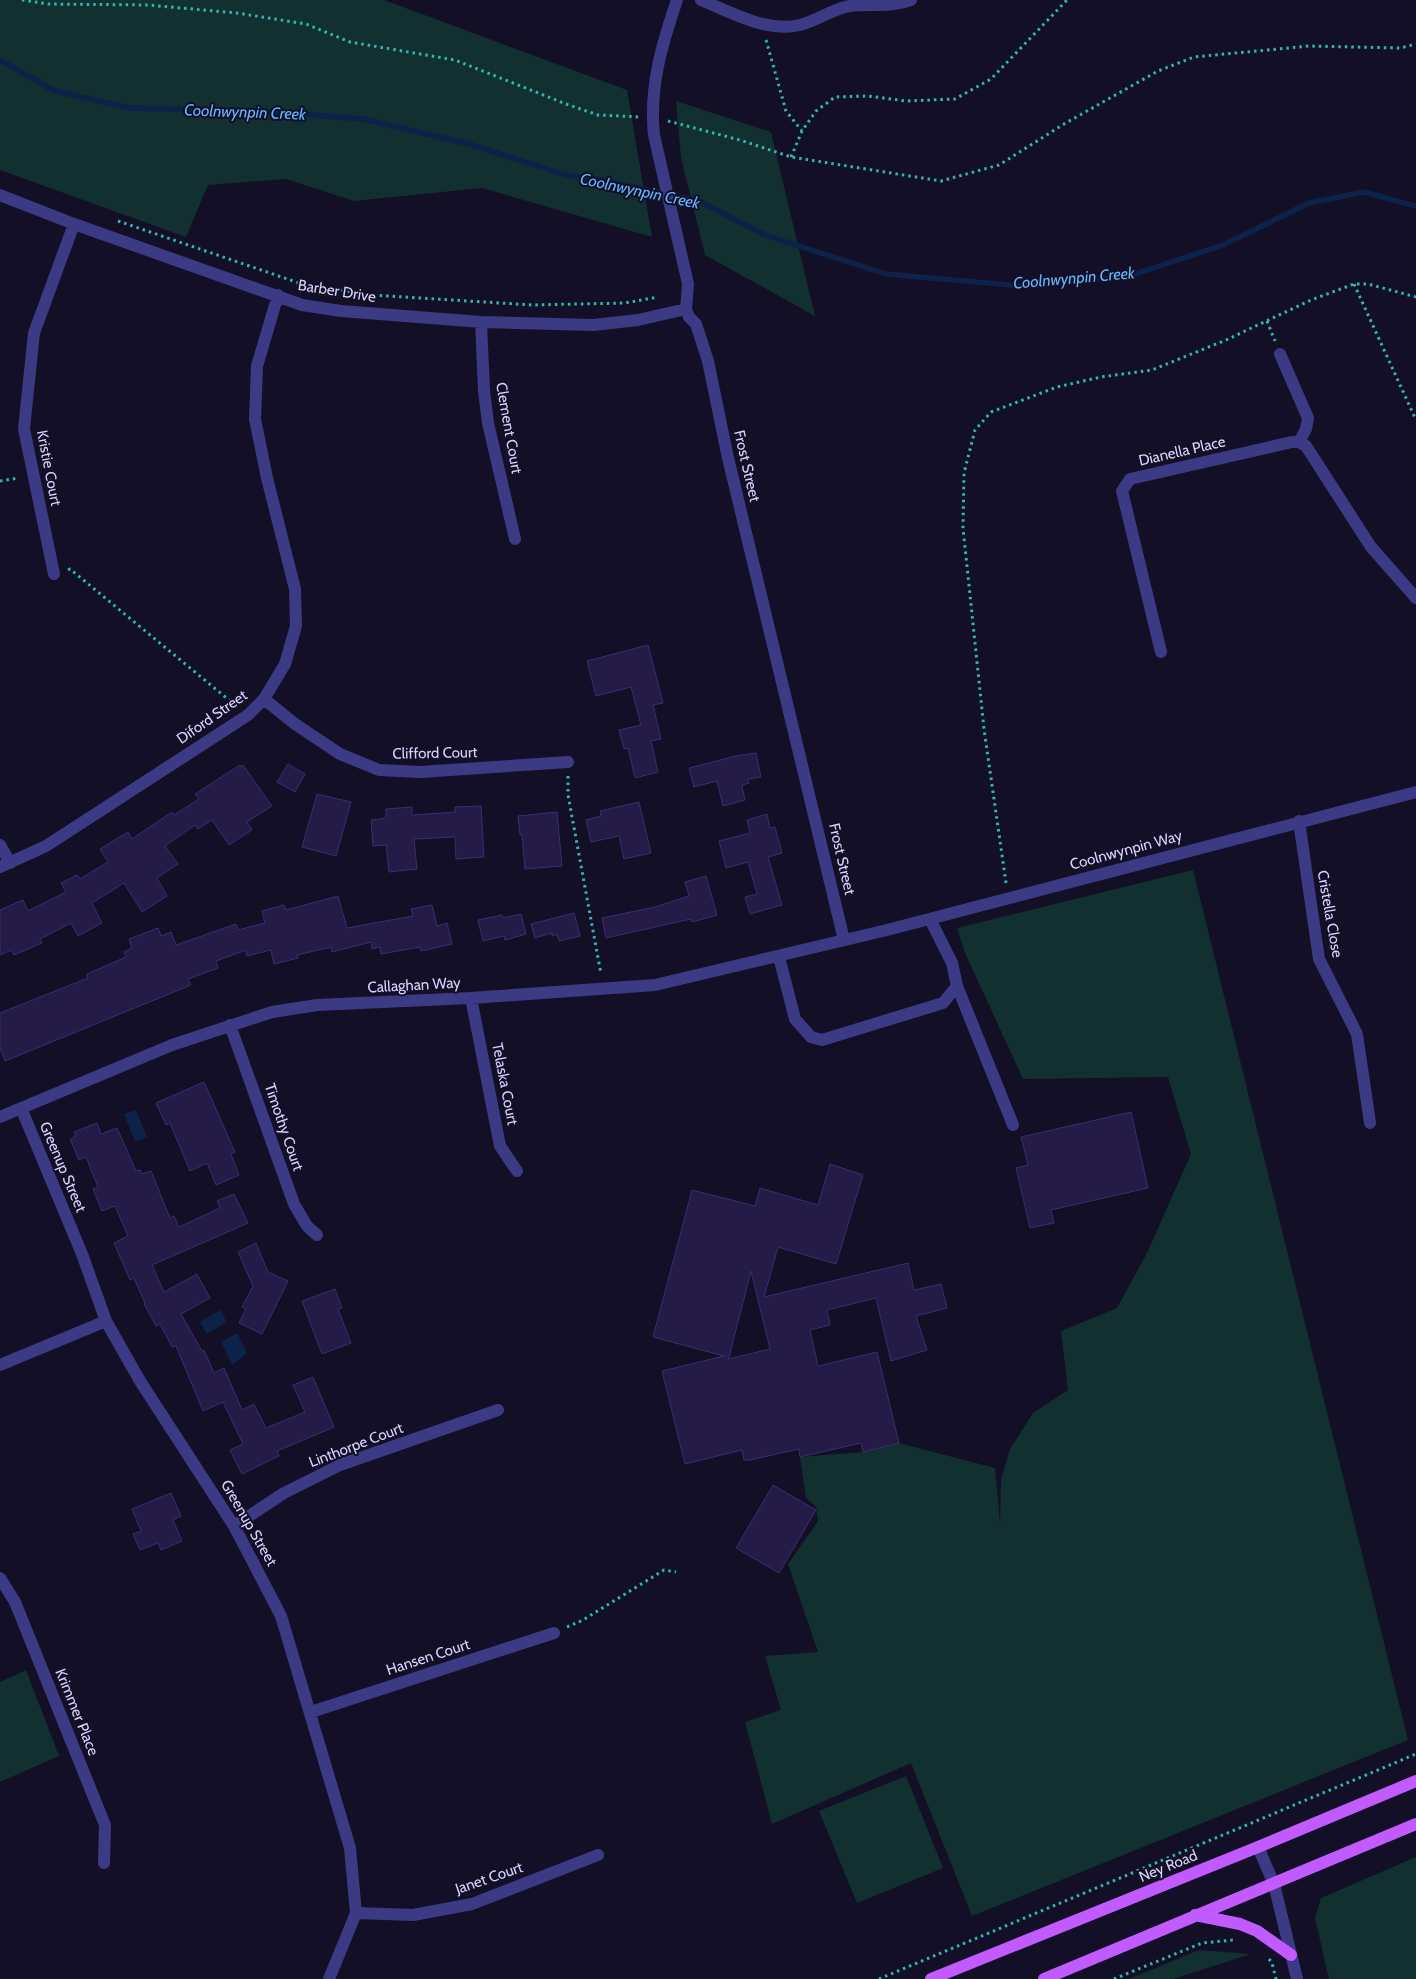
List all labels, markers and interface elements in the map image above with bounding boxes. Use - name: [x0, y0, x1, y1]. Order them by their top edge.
- water label: Coolnwynpin Creek: [184, 100, 307, 124]
- water label: Coolnwynpin Creek: [578, 169, 703, 213]
- water label: Coolnwynpin Creek: [1012, 263, 1137, 293]
- street label: Barber Drive: [297, 276, 378, 306]
- street label: Clement Court: [492, 381, 526, 475]
- street label: Frost Street: [730, 428, 764, 504]
- street label: Kristie Court: [33, 429, 65, 507]
- street label: Dianella Place: [1137, 432, 1227, 470]
- street label: Diford Street: [173, 686, 251, 748]
- street label: Clifford Court: [392, 743, 478, 763]
- street label: Frost Street: [825, 821, 859, 897]
- street label: Coolnwynpin Way: [1068, 826, 1185, 874]
- street label: Cristella Close: [1313, 869, 1347, 959]
- street label: Callaghan Way: [367, 974, 461, 996]
- street label: Telaska Court: [488, 1041, 522, 1127]
- street label: Timothy Court: [261, 1081, 307, 1173]
- street label: Greenup Street: [36, 1119, 90, 1215]
- street label: Linthorpe Court: [306, 1419, 406, 1471]
- street label: Greenup Street: [217, 1477, 281, 1569]
- street label: Hansen Court: [384, 1635, 472, 1679]
- street label: Krimmer Place: [51, 1666, 103, 1758]
- street label: Ney Road: [1136, 1846, 1200, 1886]
- street label: Janet Court: [452, 1858, 525, 1898]

